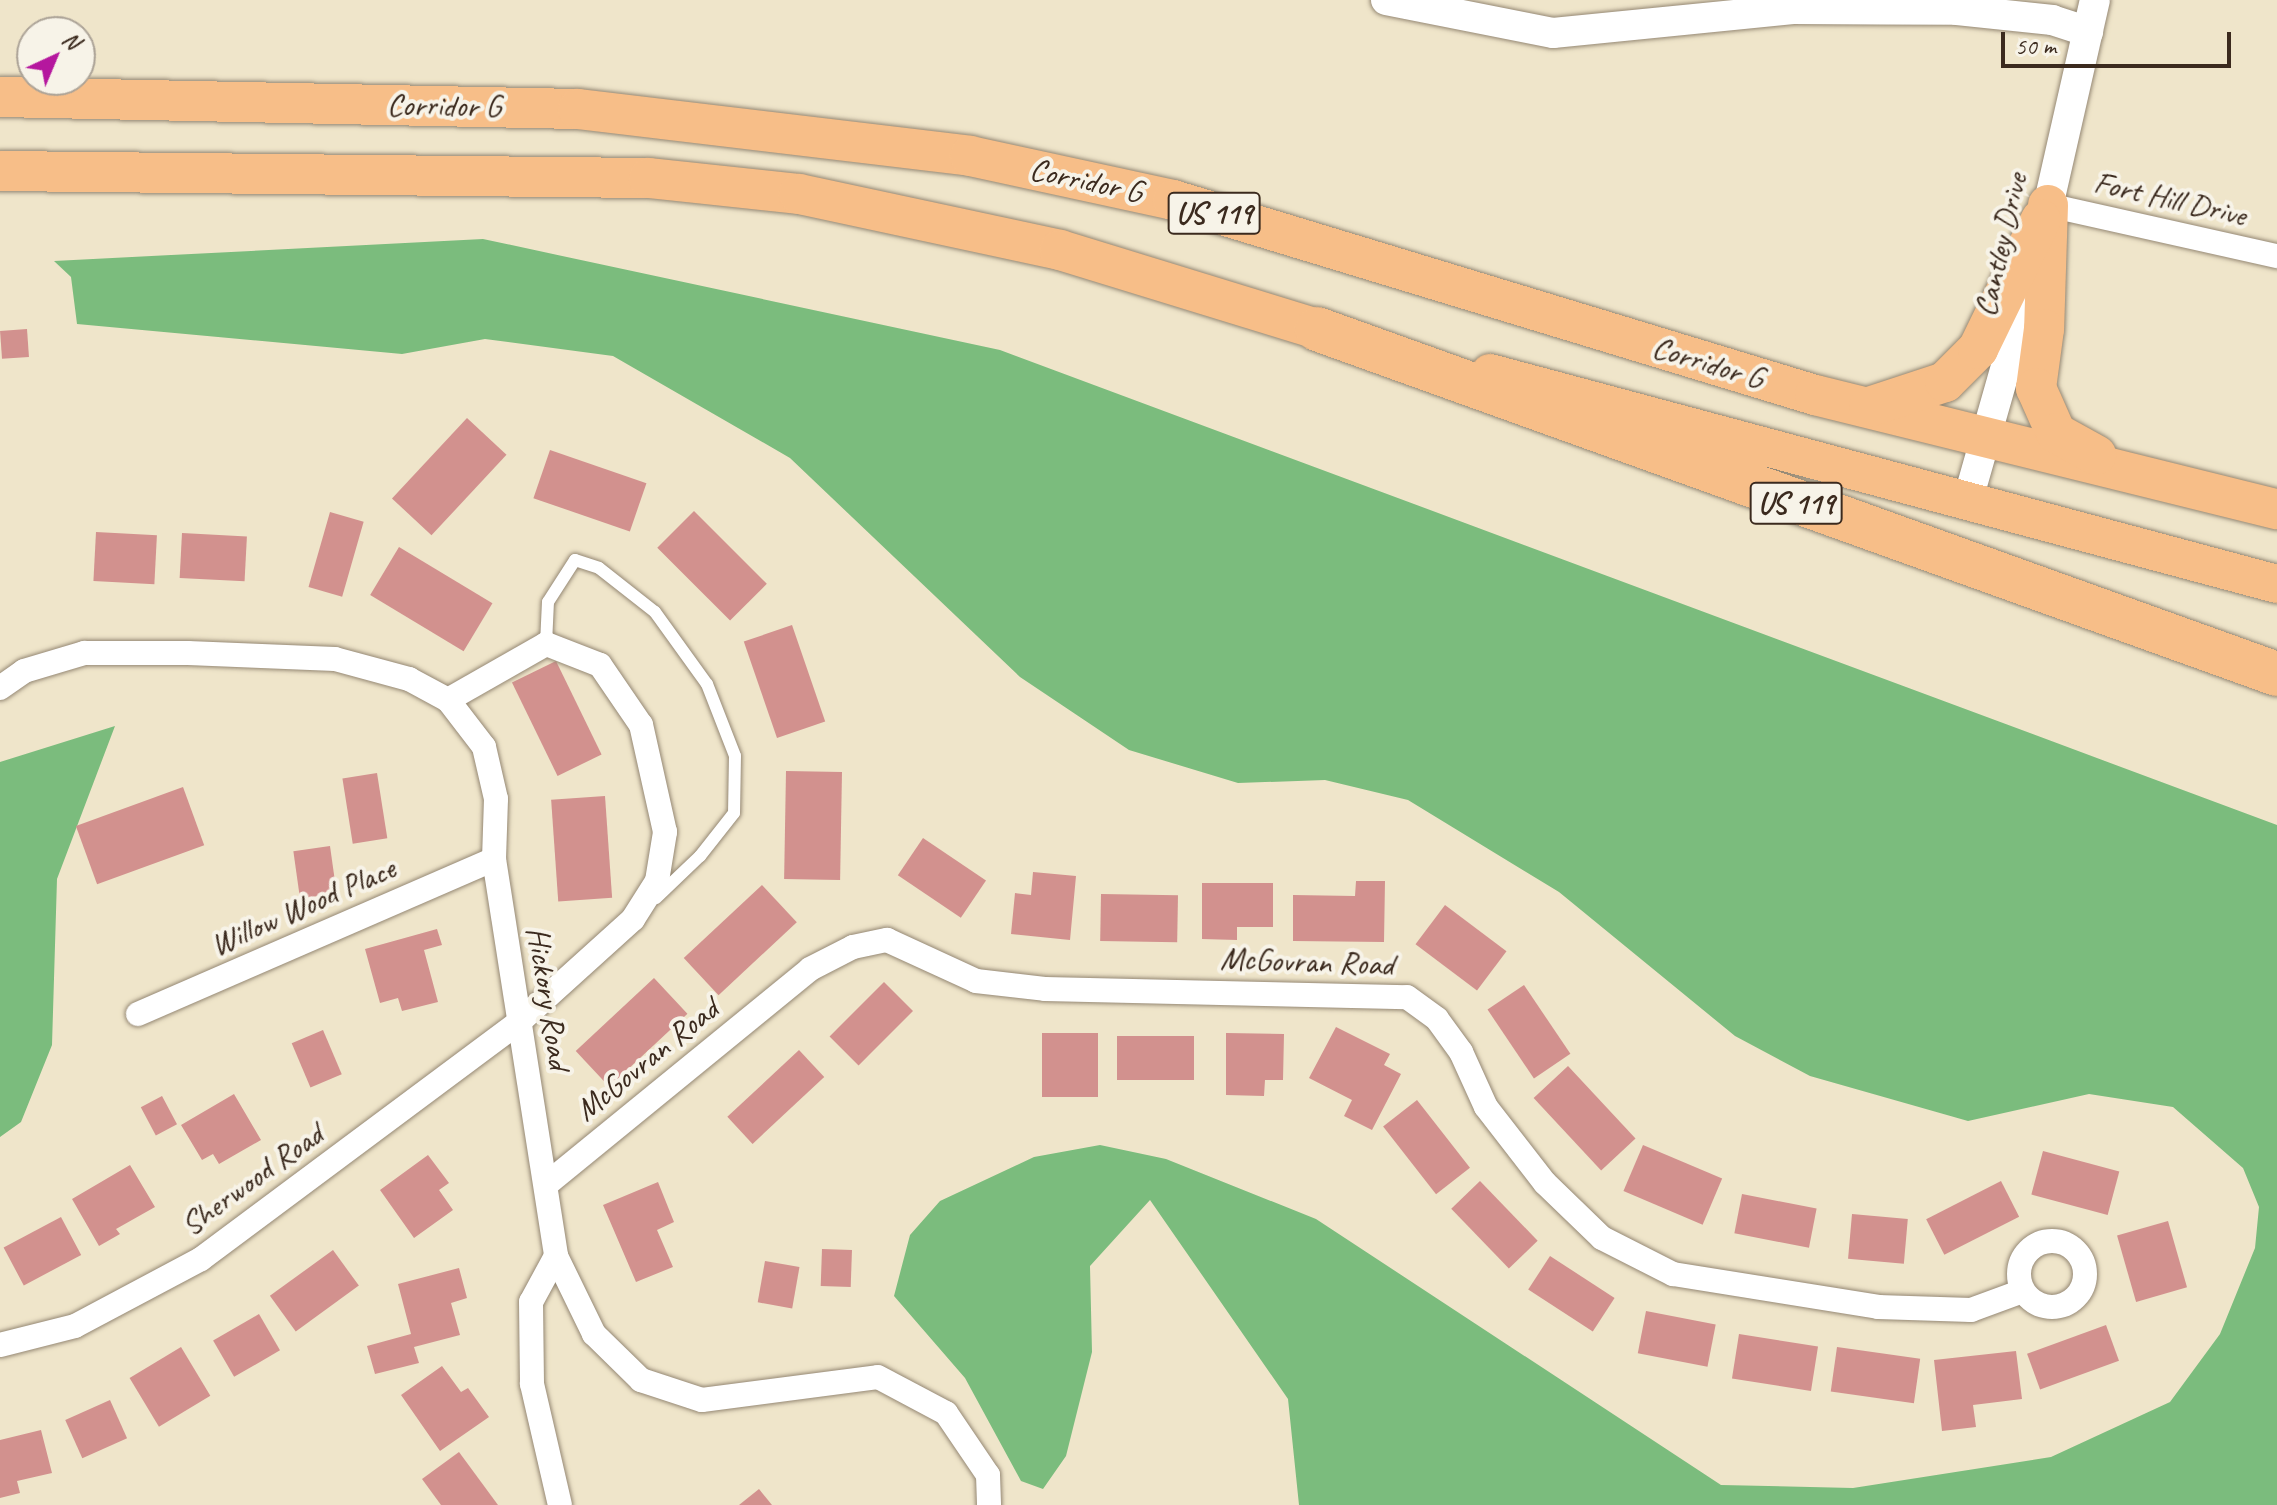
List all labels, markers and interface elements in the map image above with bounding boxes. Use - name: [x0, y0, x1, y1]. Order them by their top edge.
- north arrow: [16, 16, 96, 96]
- scale bar: [2005, 16, 2235, 66]
- text: N: [57, 25, 86, 55]
- text: 50 m: [2015, 31, 2056, 61]
- street label: Corridor G: [387, 86, 501, 126]
- street label: Corridor G: [1026, 150, 1146, 212]
- street label: Fort Hill Drive: [2090, 163, 2250, 235]
- street label: Cantley Drive: [1966, 170, 2036, 320]
- road number: US 119: [1166, 187, 1262, 239]
- street label: Corridor G: [1648, 328, 1768, 398]
- road number: US 119: [1748, 477, 1844, 529]
- street label: Willow Wood Place: [205, 849, 401, 965]
- street label: Hickory Road: [518, 925, 578, 1071]
- street label: McGovran Road: [1220, 940, 1394, 984]
- street label: McGovran Road: [568, 991, 726, 1129]
- street label: Sherwood Road: [174, 1116, 330, 1244]

